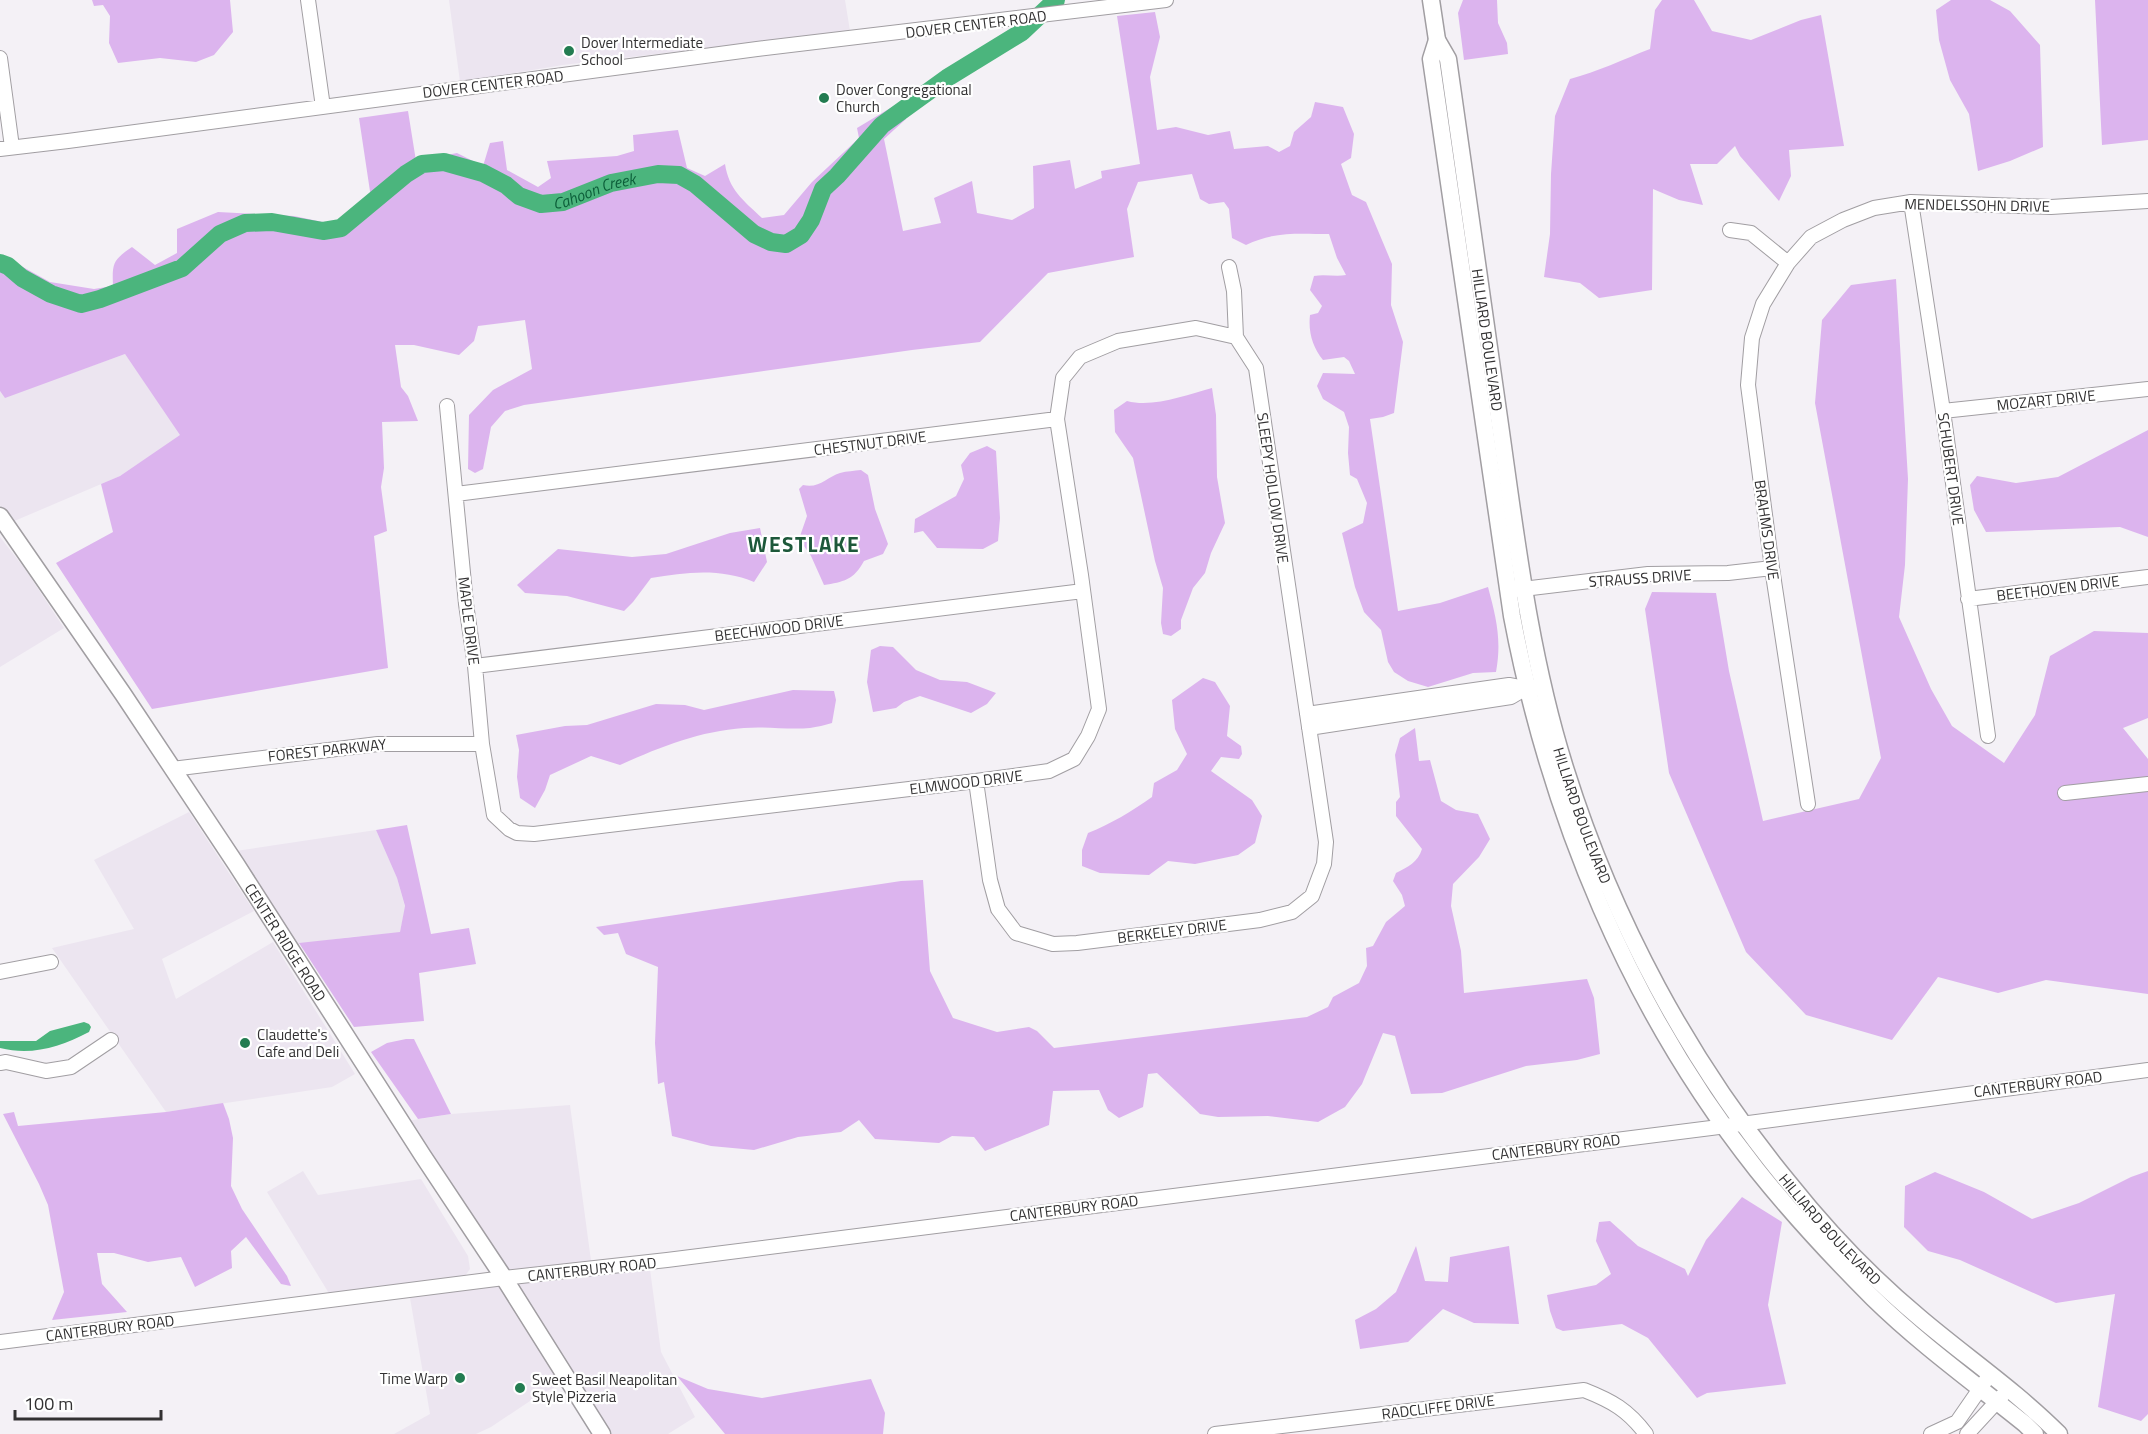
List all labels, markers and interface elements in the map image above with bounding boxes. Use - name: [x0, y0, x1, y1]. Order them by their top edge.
- street label: DOVER CENTER ROAD: [904, 4, 1048, 44]
- place label: Dover Intermediate School: [581, 31, 703, 71]
- marker: Dover Intermediate School: [562, 44, 576, 58]
- street label: DOVER CENTER ROAD: [421, 64, 565, 104]
- place label: Dover Congregational Church: [836, 78, 972, 118]
- marker: Dover Congregational Church: [817, 91, 831, 105]
- water label: Cahoon Creek: [552, 166, 639, 215]
- street label: MENDELSSOHN DRIVE: [1904, 192, 2050, 218]
- street label: HILLIARD BOULEVARD: [1466, 267, 1509, 413]
- street label: MOZART DRIVE: [1995, 383, 2097, 417]
- street label: SLEEPY HOLLOW DRIVE: [1251, 411, 1295, 565]
- street label: SCHUBERT DRIVE: [1932, 411, 1970, 527]
- street label: CHESTNUT DRIVE: [812, 425, 928, 461]
- street label: BRAHMS DRIVE: [1749, 478, 1785, 582]
- district label: WESTLAKE: [748, 528, 860, 560]
- street label: STRAUSS DRIVE: [1588, 563, 1692, 593]
- street label: BEETHOVEN DRIVE: [1995, 569, 2121, 607]
- street label: MAPLE DRIVE: [452, 575, 486, 667]
- street label: BEECHWOOD DRIVE: [713, 609, 845, 647]
- street label: FOREST PARKWAY: [267, 732, 387, 768]
- street label: HILLIARD BOULEVARD: [1548, 744, 1618, 887]
- street label: ELMWOOD DRIVE: [908, 764, 1024, 800]
- street label: CENTER RIDGE ROAD: [239, 878, 332, 1006]
- street label: BERKELEY DRIVE: [1116, 913, 1228, 949]
- place label: Claudette's Cafe and Deli: [257, 1023, 339, 1063]
- marker: Claudette's Cafe and Deli: [238, 1036, 252, 1050]
- street label: CANTERBURY ROAD: [1972, 1065, 2104, 1103]
- street label: CANTERBURY ROAD: [1490, 1128, 1622, 1166]
- street label: HILLIARD BOULEVARD: [1774, 1168, 1887, 1290]
- street label: CANTERBURY ROAD: [1008, 1189, 1140, 1227]
- street label: CANTERBURY ROAD: [526, 1251, 658, 1287]
- street label: CANTERBURY ROAD: [44, 1309, 176, 1347]
- place label: Time Warp: [380, 1367, 448, 1390]
- place label: Sweet Basil Neapolitan Style Pizzeria: [532, 1368, 677, 1408]
- marker: Time Warp: [453, 1371, 467, 1385]
- marker: Sweet Basil Neapolitan Style Pizzeria: [513, 1381, 527, 1395]
- scale bar: [15, 1383, 160, 1421]
- street label: RADCLIFFE DRIVE: [1380, 1389, 1496, 1425]
- text: 100 m: [24, 1390, 73, 1417]

